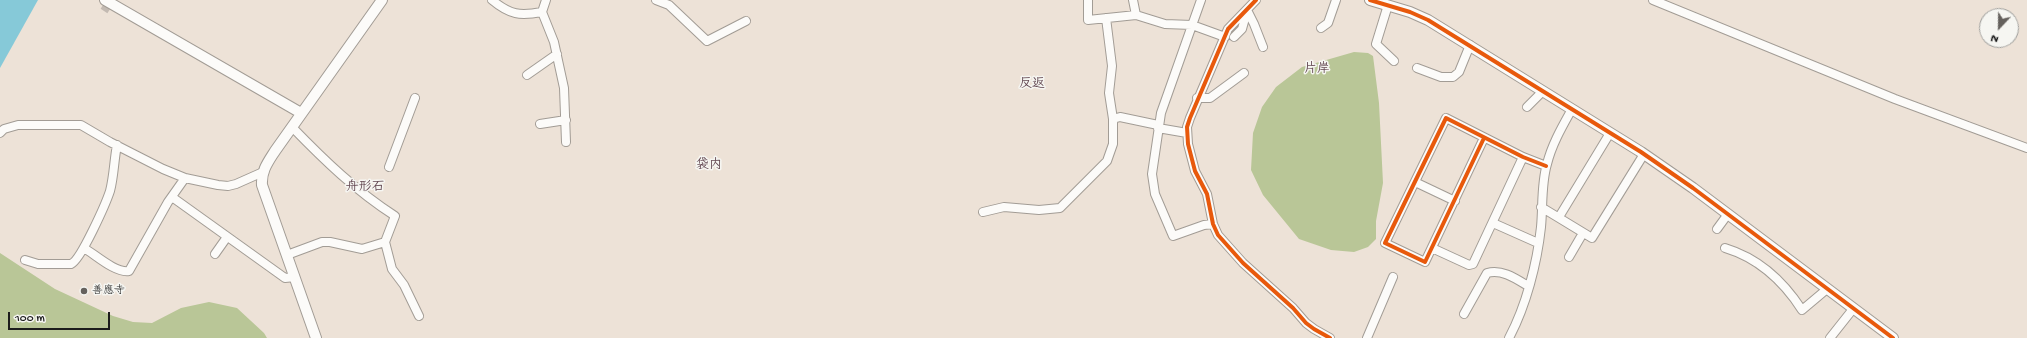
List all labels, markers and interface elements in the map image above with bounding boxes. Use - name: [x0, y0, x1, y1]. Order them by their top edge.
- north arrow: [1979, 8, 2019, 48]
- text: N: [1989, 31, 2000, 45]
- district label: 片岸: [1304, 62, 1330, 78]
- district label: 反返: [1019, 77, 1045, 93]
- district label: 袋内: [696, 158, 722, 174]
- district label: 舟形石: [346, 180, 384, 196]
- place label: 善應寺: [92, 284, 125, 298]
- marker: 善應寺: [79, 286, 89, 296]
- scale bar: [10, 304, 112, 330]
- text: 100 m: [15, 312, 45, 326]

